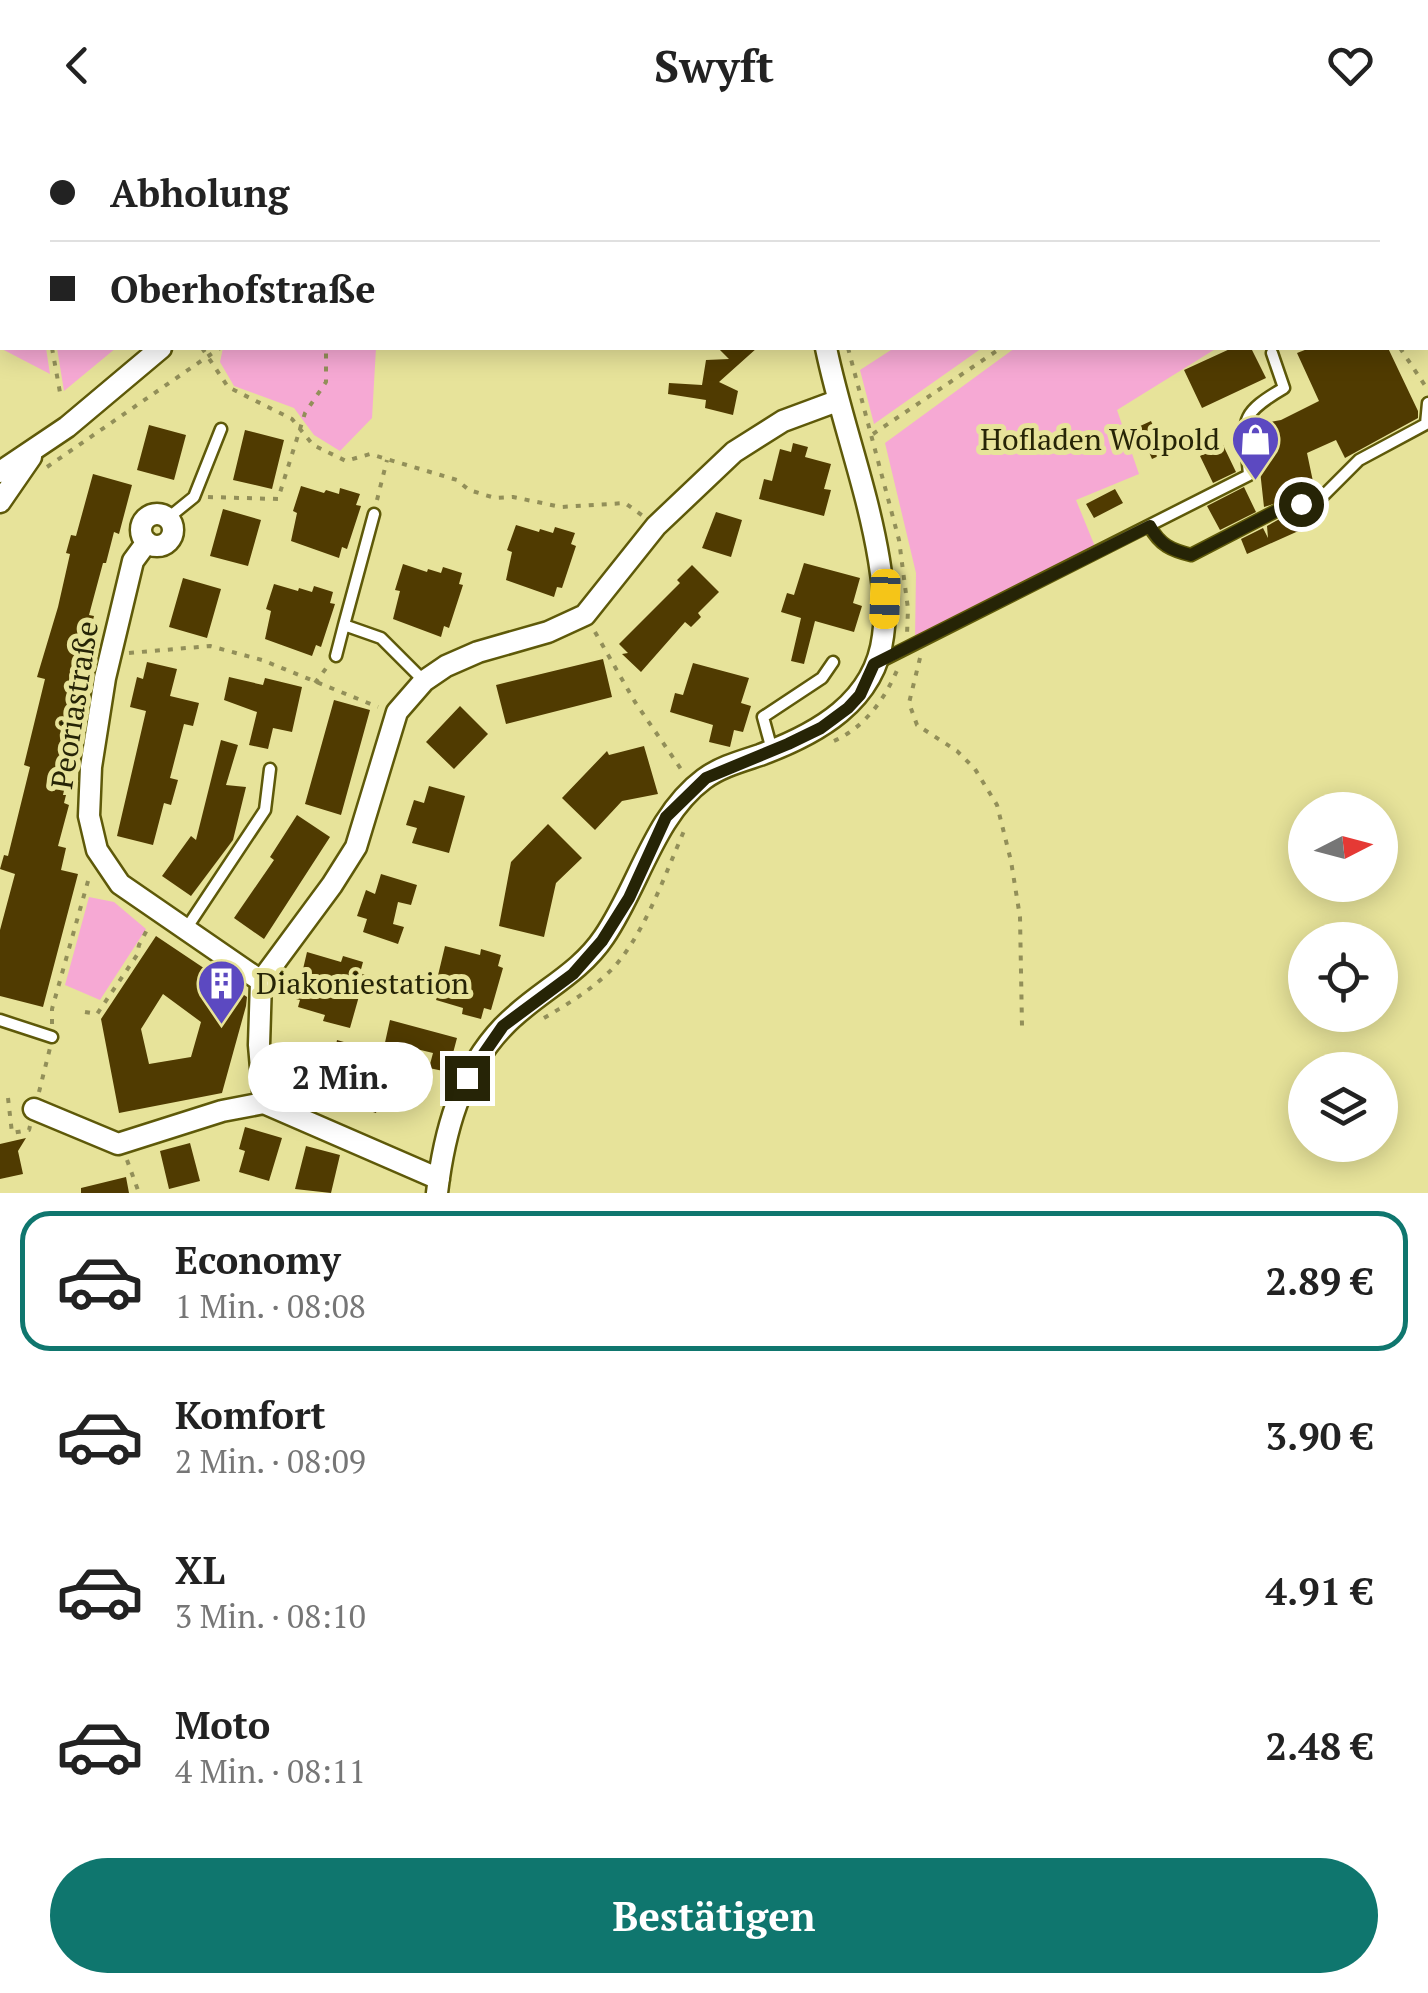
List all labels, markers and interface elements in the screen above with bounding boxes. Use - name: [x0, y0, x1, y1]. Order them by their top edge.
- text: Swyft: [654, 35, 774, 95]
- icon: back: [50, 38, 105, 93]
- icon: heart: [1323, 38, 1378, 93]
- text: Abholung: [110, 168, 289, 218]
- text: Oberhofstraße: [110, 264, 376, 314]
- shop icon: Hofladen Wolpold: [1229, 414, 1281, 482]
- place label: Hofladen Wolpold: [980, 419, 1220, 459]
- route start: [1279, 482, 1324, 527]
- car: [869, 568, 901, 630]
- street label: Peoriastraße: [41, 618, 107, 792]
- north arrow: [1288, 792, 1398, 902]
- map controls: [1288, 792, 1398, 1162]
- button: locate: [1288, 922, 1398, 1032]
- building icon: Diakoniestation: [195, 958, 247, 1026]
- place label: Diakoniestation: [256, 963, 469, 1003]
- callout: 2 Min.: [247, 1043, 432, 1113]
- button: layers: [1288, 1052, 1398, 1162]
- text: 2 Min.: [292, 1056, 389, 1098]
- route end: [445, 1056, 490, 1101]
- text: Economy: [175, 1235, 341, 1285]
- icon: car: [55, 1236, 145, 1326]
- text: 2.89 €: [1266, 1256, 1373, 1306]
- text: 1 Min. · 08:08: [175, 1285, 366, 1327]
- text: Komfort: [175, 1390, 326, 1440]
- icon: car: [55, 1391, 145, 1481]
- text: 3.90 €: [1266, 1411, 1373, 1461]
- text: 2 Min. · 08:09: [175, 1440, 366, 1482]
- text: XL: [175, 1545, 225, 1595]
- icon: car: [55, 1546, 145, 1636]
- text: 4.91 €: [1266, 1566, 1373, 1616]
- text: 3 Min. · 08:10: [175, 1595, 366, 1637]
- text: Moto: [175, 1700, 270, 1750]
- icon: car: [55, 1701, 145, 1791]
- text: 2.48 €: [1266, 1721, 1373, 1771]
- text: 4 Min. · 08:11: [175, 1750, 366, 1792]
- button: Bestätigen: [50, 1858, 1378, 1973]

